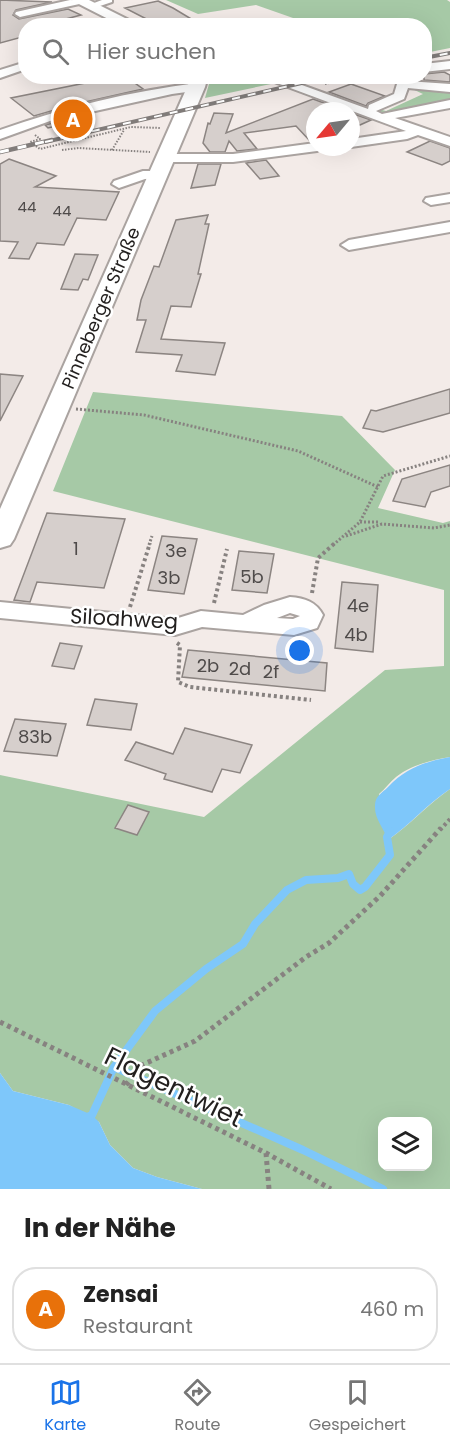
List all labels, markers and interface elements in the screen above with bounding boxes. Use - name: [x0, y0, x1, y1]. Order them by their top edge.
- search box: [18, 18, 432, 84]
- icon: search: [39, 35, 72, 68]
- text: Hier suchen: [87, 36, 216, 67]
- pin: A: [54, 96, 92, 142]
- north arrow: [306, 102, 360, 156]
- house number: 44: [18, 196, 36, 217]
- house number: 44: [53, 200, 71, 221]
- street label: Pinneberger Straße: [55, 223, 146, 392]
- house number: 1: [73, 536, 79, 561]
- house number: 3e: [165, 538, 187, 563]
- house number: 5b: [240, 564, 264, 589]
- house number: 3b: [158, 565, 180, 590]
- house number: 4e: [347, 593, 369, 618]
- street label: Siloahweg: [69, 601, 179, 636]
- house number: 4b: [344, 622, 368, 647]
- your location: [285, 636, 314, 665]
- house number: 2b: [197, 653, 219, 678]
- house number: 2d: [229, 656, 251, 681]
- house number: 2f: [263, 659, 279, 684]
- house number: 83b: [18, 724, 52, 749]
- street label: Flagentwiet: [99, 1038, 249, 1136]
- map controls: [378, 1117, 432, 1171]
- button: layers: [378, 1117, 432, 1171]
- text: In der Nähe: [24, 1210, 176, 1246]
- text: Zensai: [83, 1279, 158, 1310]
- text: A: [38, 1295, 53, 1323]
- text: 460 m: [360, 1295, 424, 1323]
- text: Restaurant: [83, 1312, 193, 1340]
- tab: Karte: [44, 1376, 86, 1437]
- tab: Route: [175, 1376, 221, 1437]
- tab: Gespeichert: [309, 1376, 406, 1437]

